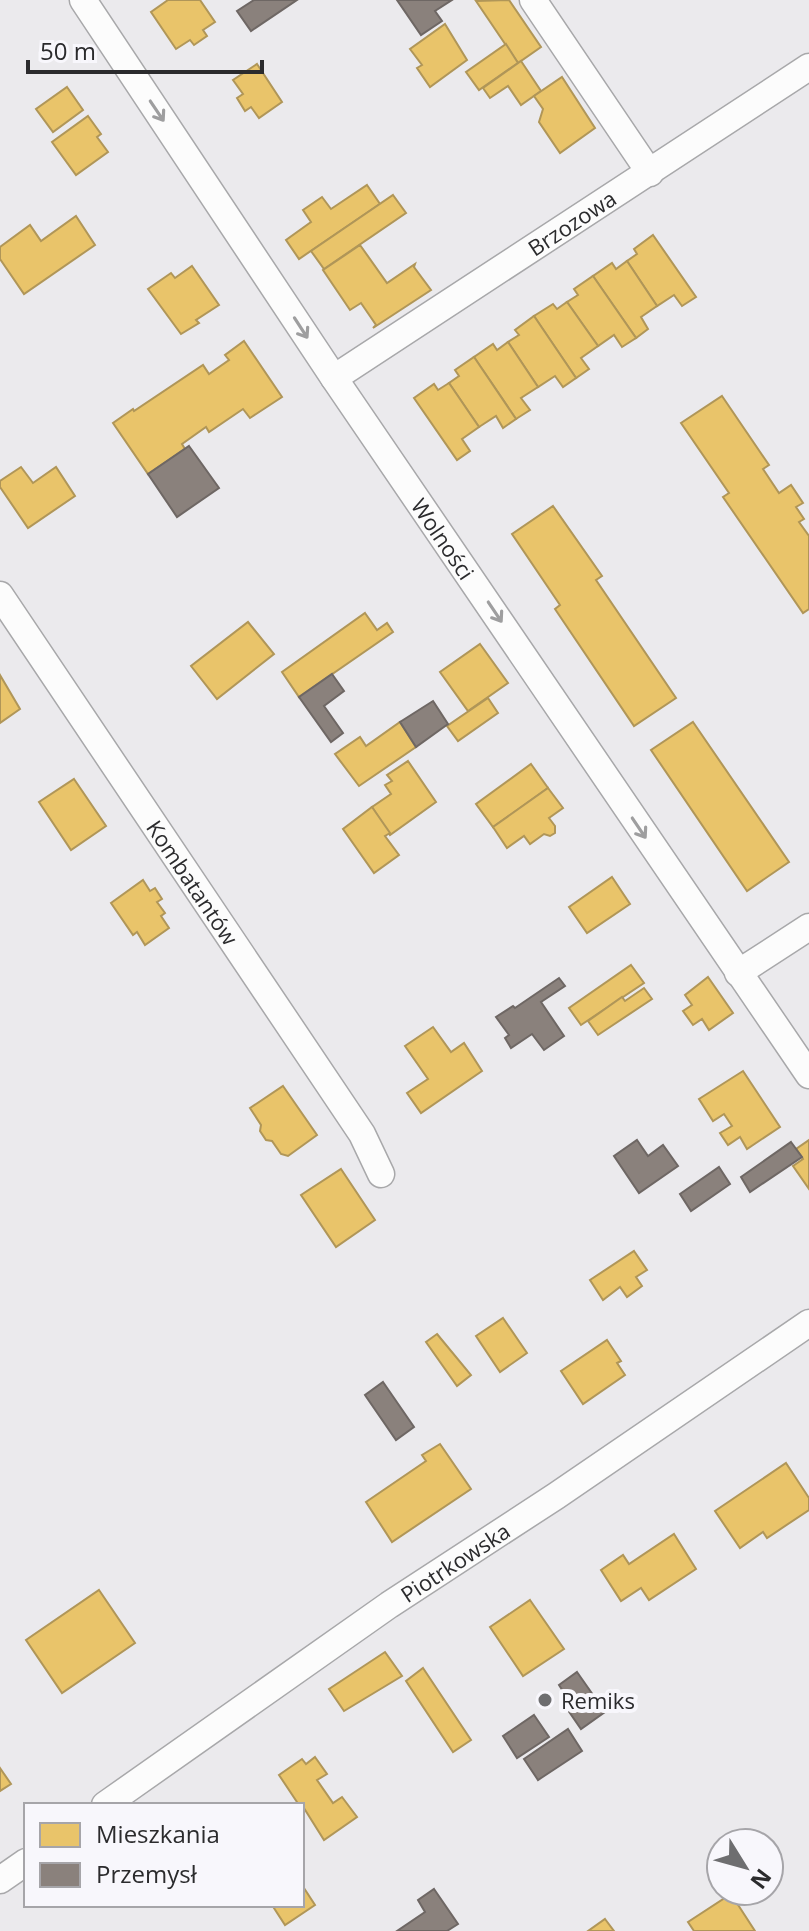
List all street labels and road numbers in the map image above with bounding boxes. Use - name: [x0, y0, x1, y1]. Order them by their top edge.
- street label: Brzozowa: [522, 183, 621, 262]
- street label: Wolności: [405, 492, 482, 585]
- street label: Kombatantów: [140, 814, 246, 951]
- street label: Piotrkowska: [394, 1515, 515, 1609]

